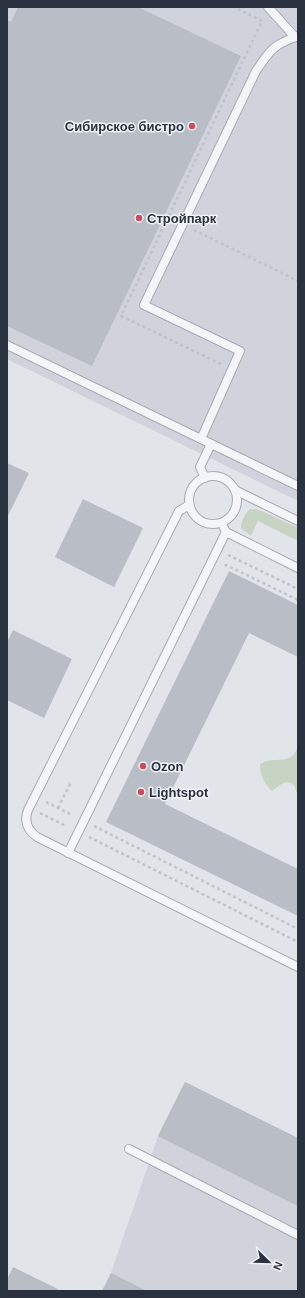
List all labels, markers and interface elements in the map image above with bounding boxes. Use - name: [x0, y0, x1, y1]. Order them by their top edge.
- place label: Сибирское бистро: [65, 119, 184, 134]
- marker: Сибирское бистро: [187, 121, 197, 131]
- place label: Стройпарк: [147, 211, 217, 226]
- marker: Стройпарк: [134, 213, 144, 223]
- place label: Ozon: [151, 759, 184, 774]
- marker: Ozon: [138, 761, 148, 771]
- place label: Lightspot: [149, 785, 209, 800]
- marker: Lightspot: [136, 787, 146, 797]
- north arrow: [249, 1242, 289, 1282]
- text: N: [271, 1260, 285, 1272]

